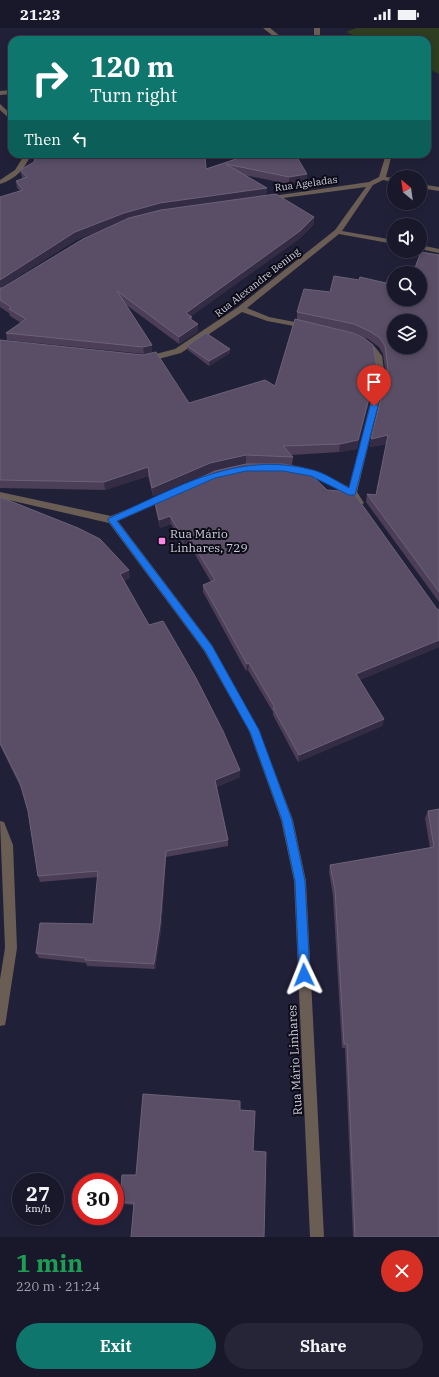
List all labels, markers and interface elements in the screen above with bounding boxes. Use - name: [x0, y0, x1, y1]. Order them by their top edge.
- text: 21:23: [20, 5, 61, 24]
- text: 120 m: [90, 48, 174, 85]
- icon: right: [24, 52, 76, 104]
- text: Turn right: [90, 84, 177, 107]
- icon: left: [69, 128, 91, 150]
- text: Then: [24, 130, 61, 149]
- north arrow: [387, 170, 427, 210]
- map controls: [387, 170, 427, 354]
- street label: Rua Ageladas: [274, 173, 338, 194]
- button: sound: [387, 218, 427, 258]
- street label: Rua Alexandre Bening: [212, 245, 303, 320]
- button: search: [387, 266, 427, 306]
- button: layers: [387, 314, 427, 354]
- pin: [357, 365, 391, 406]
- icon: arrive: [363, 371, 385, 393]
- place label: Rua Mário Linhares, 729: [170, 526, 248, 555]
- marker: Rua Mário Linhares, 729: [157, 536, 167, 546]
- position arrow: [283, 954, 325, 996]
- street label: Rua Mário Linhares: [284, 1004, 305, 1116]
- speed limit sign: 30: [72, 1173, 124, 1225]
- text: 27: [26, 1180, 50, 1207]
- text: km/h: [25, 1202, 51, 1215]
- text: 1 min: [16, 1247, 83, 1279]
- button: close: [381, 1250, 423, 1292]
- text: 220 m · 21:24: [16, 1278, 100, 1295]
- button: Exit: [16, 1323, 216, 1369]
- button: Share: [224, 1323, 423, 1369]

